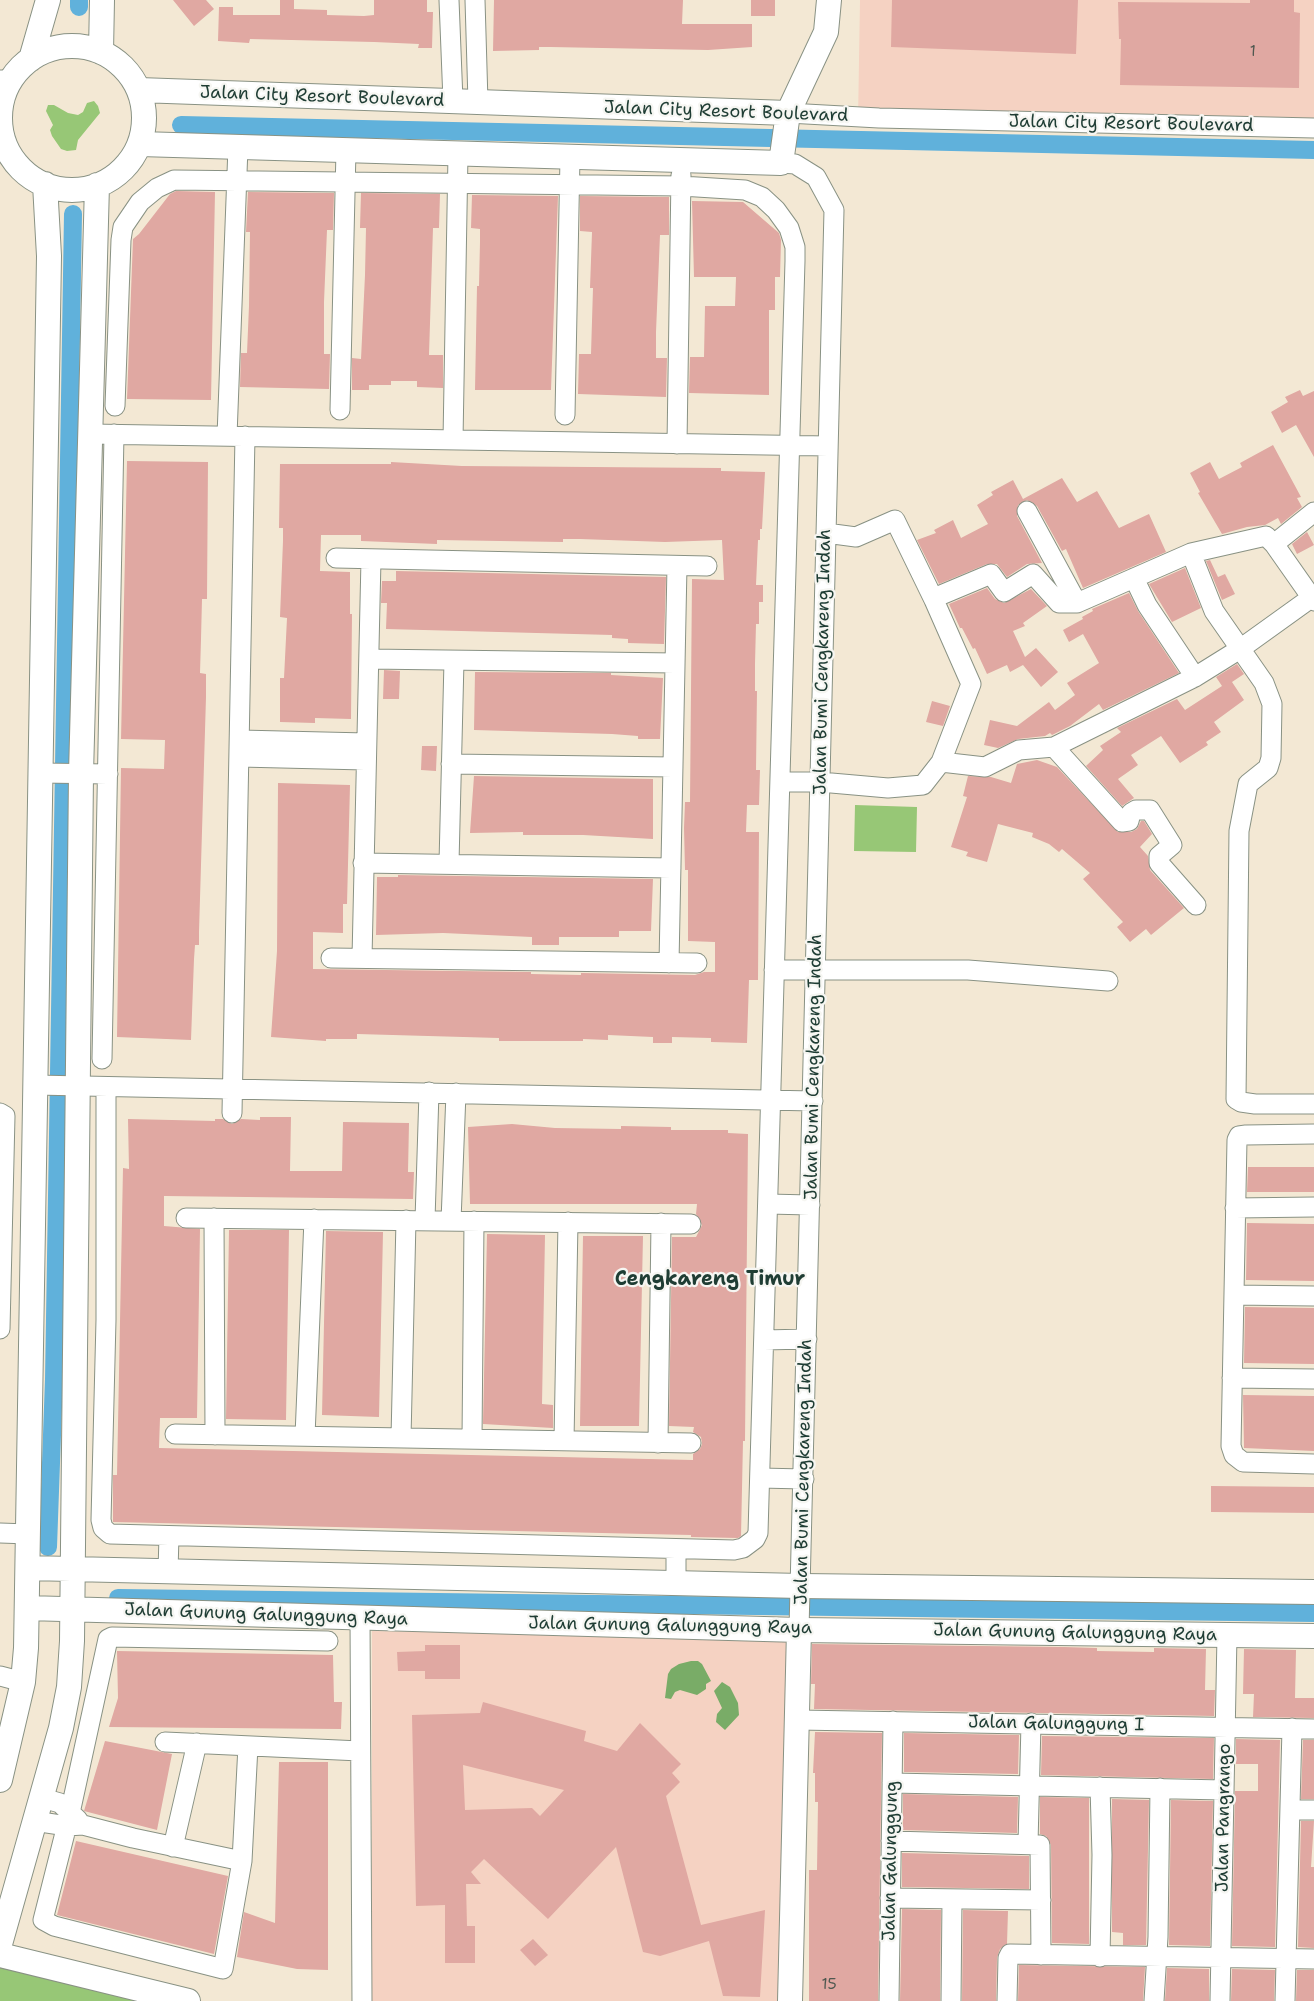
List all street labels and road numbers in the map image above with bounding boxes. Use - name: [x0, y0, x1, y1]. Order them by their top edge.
- street label: Jalan City Resort Boulevard: [199, 82, 445, 112]
- street label: Jalan City Resort Boulevard: [603, 97, 849, 127]
- street label: Jalan City Resort Boulevard: [1008, 111, 1254, 137]
- street label: Jalan Bumi Cengkareng Indah: [810, 529, 836, 795]
- street label: Jalan Bumi Cengkareng Indah: [801, 934, 827, 1200]
- street label: Jalan Bumi Cengkareng Indah: [791, 1339, 817, 1605]
- street label: Jalan Gunung Galunggung Raya: [124, 1599, 408, 1631]
- street label: Jalan Gunung Galunggung Raya: [528, 1613, 812, 1639]
- street label: Jalan Gunung Galunggung Raya: [933, 1620, 1217, 1646]
- street label: Jalan Galunggung I: [968, 1712, 1144, 1736]
- street label: Jalan Pangrango: [1212, 1743, 1236, 1893]
- street label: Jalan Galunggung: [879, 1781, 903, 1941]

